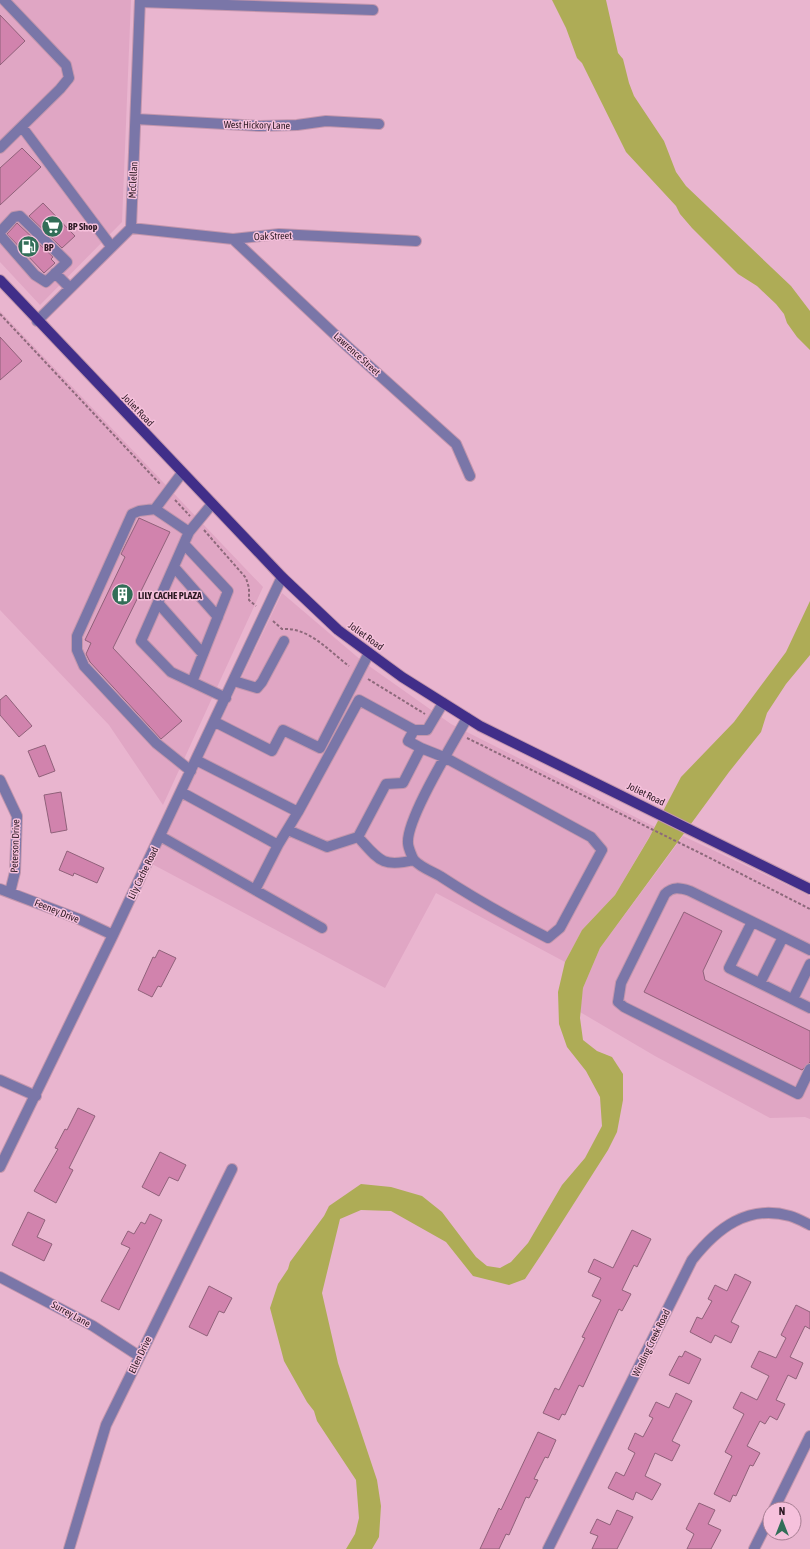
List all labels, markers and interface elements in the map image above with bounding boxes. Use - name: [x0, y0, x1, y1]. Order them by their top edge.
- street label: West Hickory Lane: [224, 119, 291, 131]
- street label: McClellan: [127, 161, 139, 199]
- supermarket icon: BP Shop: [39, 213, 65, 239]
- place label: BP Shop: [68, 221, 98, 232]
- street label: Oak Street: [254, 230, 292, 242]
- fuel station icon: BP: [16, 234, 42, 260]
- place label: BP: [44, 242, 54, 253]
- street label: Lawrence Street: [332, 330, 382, 378]
- street label: Joliet Road: [120, 392, 156, 429]
- building icon: LILY CACHE PLAZA: [110, 582, 136, 608]
- place label: LILY CACHE PLAZA: [138, 590, 202, 601]
- street label: Joliet Road: [346, 620, 386, 653]
- street label: Joliet Road: [625, 780, 667, 808]
- street label: Peterson Drive: [9, 819, 21, 873]
- street label: Lily Cache Road: [126, 845, 161, 901]
- street label: Feeney Drive: [33, 897, 81, 925]
- street label: Surrey Lane: [50, 1299, 93, 1329]
- street label: Winding Creek Road: [630, 1307, 672, 1378]
- street label: Ellen Drive: [126, 1334, 154, 1375]
- north arrow: [762, 1501, 802, 1541]
- text: N: [779, 1505, 785, 1517]

